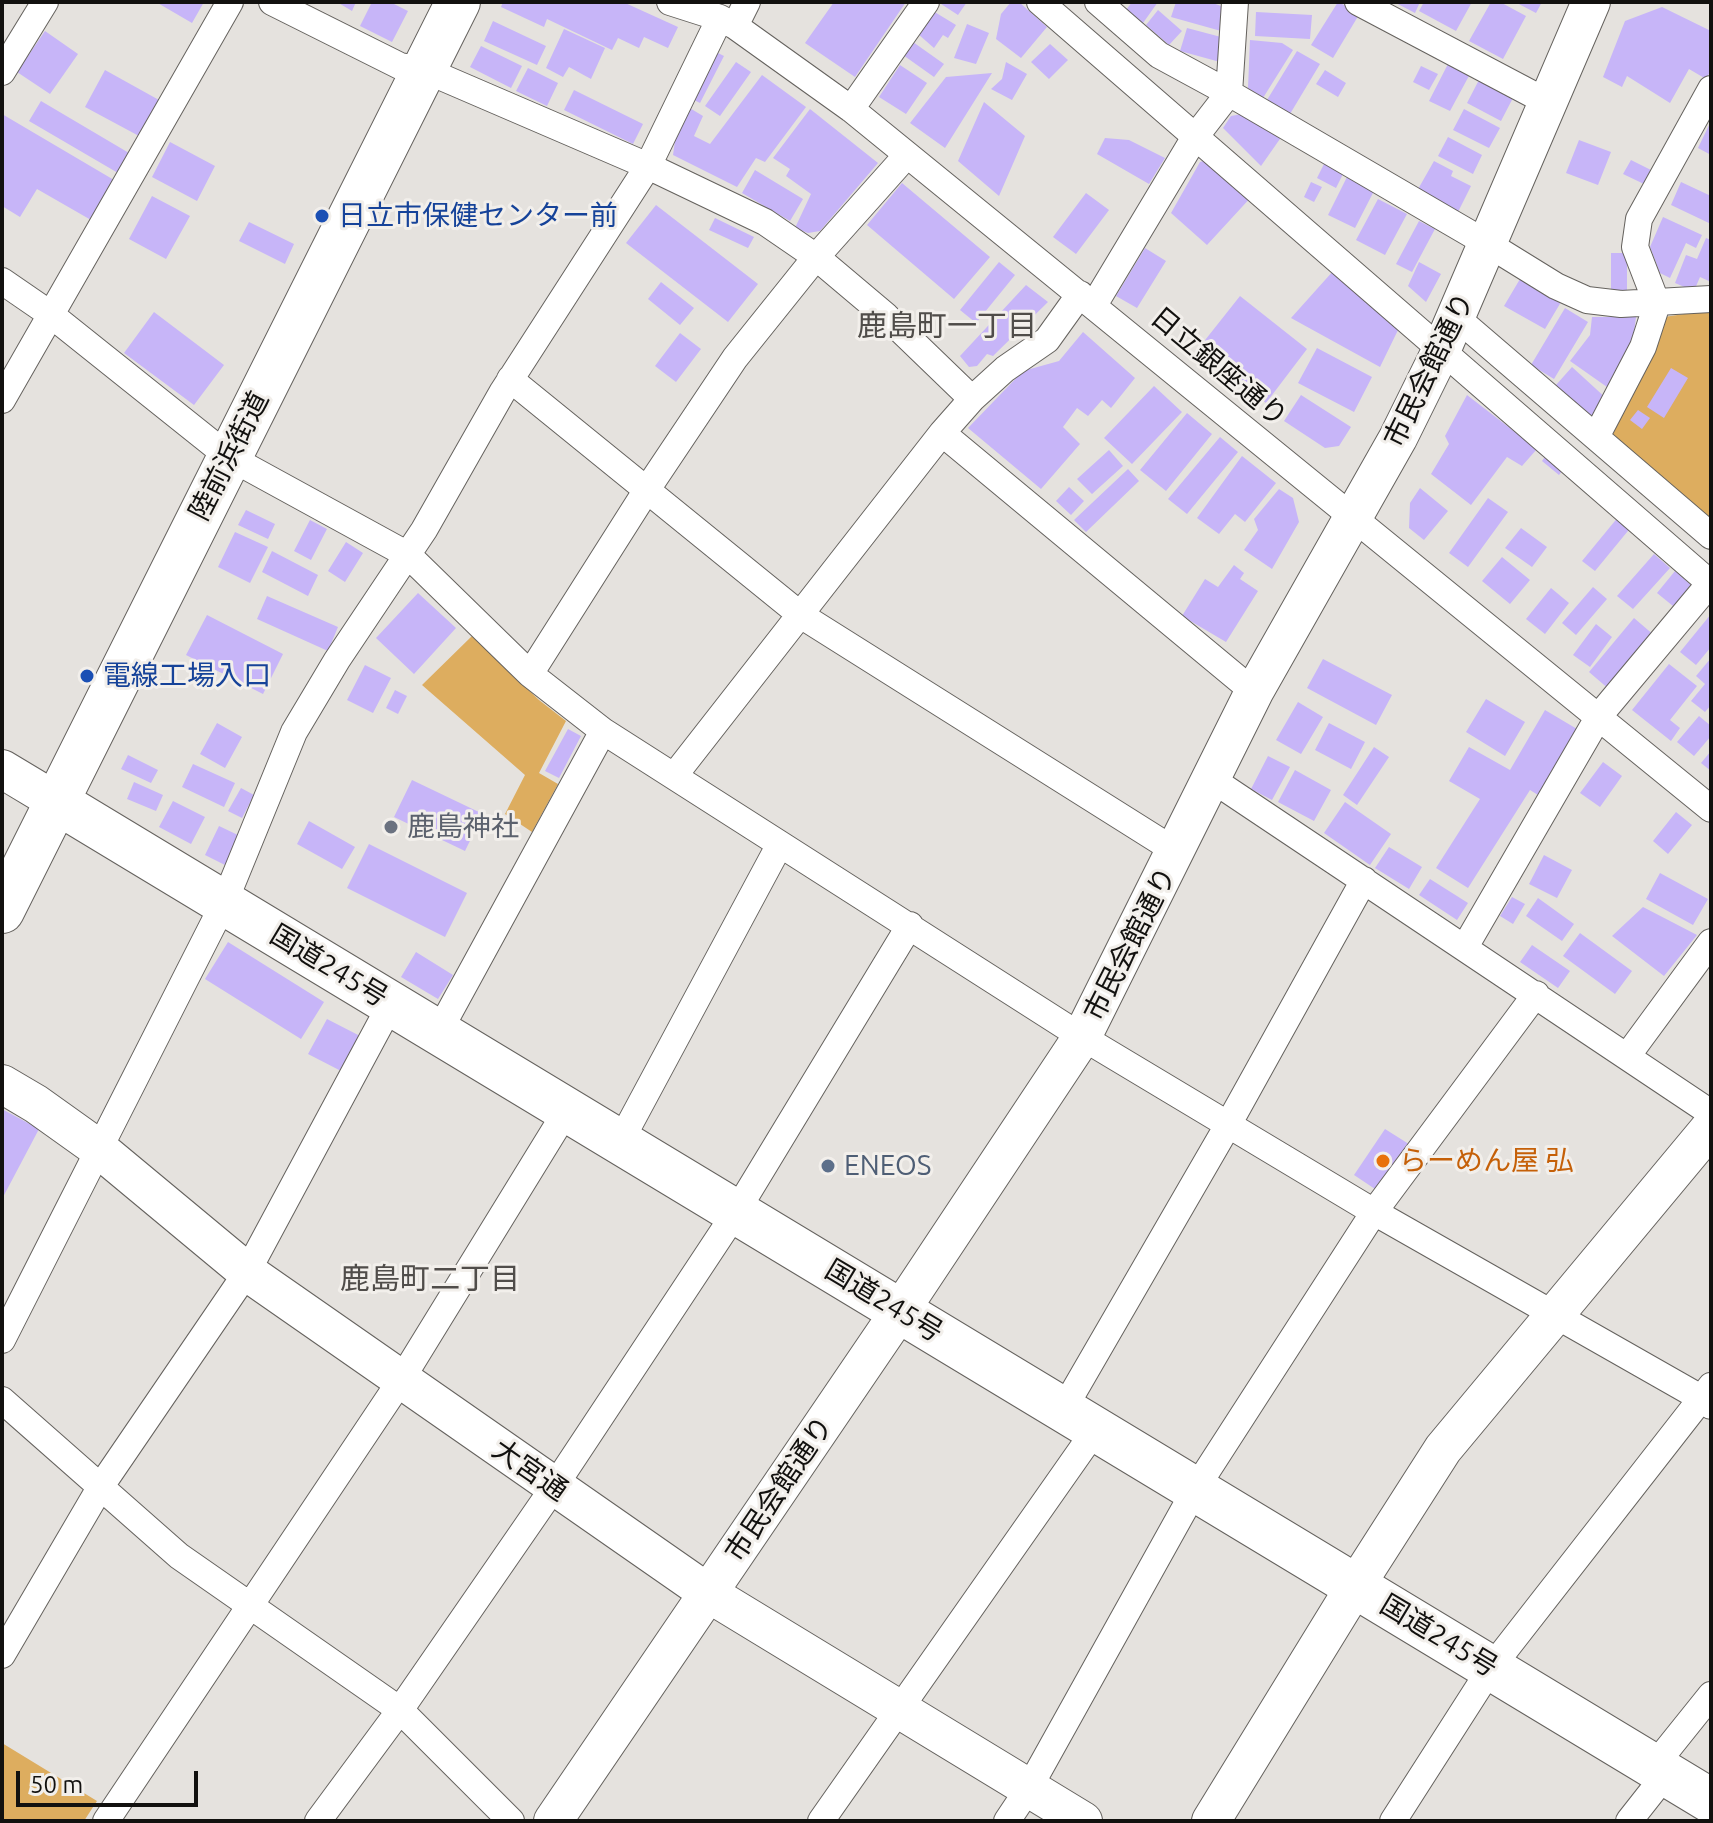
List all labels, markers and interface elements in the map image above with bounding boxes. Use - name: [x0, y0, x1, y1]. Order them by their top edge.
- place label: 日立市保健センター前: [338, 199, 618, 233]
- marker: 日立市保健センター前: [313, 207, 331, 225]
- street label: 市民会館通り: [1377, 287, 1481, 453]
- street label: 日立銀座通り: [1144, 300, 1294, 434]
- district label: 鹿島町一丁目: [857, 308, 1037, 344]
- street label: 陸前浜街道: [182, 386, 276, 526]
- place label: 電線工場入口: [103, 659, 271, 693]
- marker: 電線工場入口: [78, 667, 96, 685]
- place label: 鹿島神社: [407, 810, 519, 844]
- marker: 鹿島神社: [382, 818, 400, 836]
- street label: 市民会館通り: [1077, 862, 1183, 1026]
- street label: 国道245号: [264, 918, 394, 1014]
- place label: らーめん屋 弘: [1399, 1144, 1573, 1178]
- place label: ENEOS: [844, 1149, 931, 1183]
- marker: らーめん屋 弘: [1374, 1152, 1392, 1170]
- marker: ENEOS: [819, 1157, 837, 1175]
- street label: 国道245号: [819, 1253, 949, 1349]
- district label: 鹿島町二丁目: [340, 1261, 520, 1297]
- street label: 市民会館通り: [718, 1410, 840, 1568]
- street label: 大宮通: [486, 1432, 574, 1508]
- street label: 国道245号: [1374, 1588, 1504, 1684]
- scale bar: [20, 1755, 202, 1805]
- text: 50 m: [30, 1771, 83, 1798]

